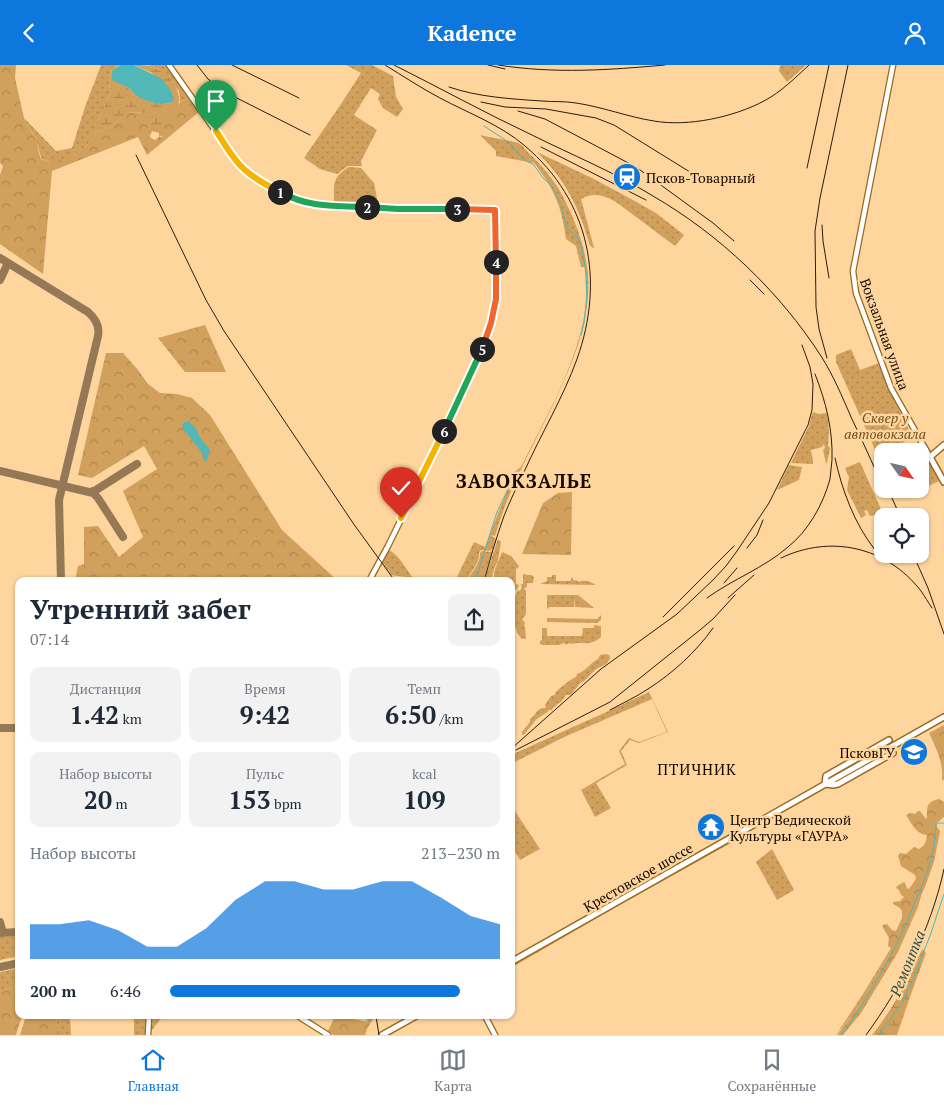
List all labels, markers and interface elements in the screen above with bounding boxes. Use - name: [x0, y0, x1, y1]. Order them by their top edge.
- text: Kadence: [427, 18, 517, 47]
- icon: back: [15, 19, 43, 47]
- icon: person: [901, 19, 929, 47]
- pin: [195, 80, 237, 131]
- icon: arrive: [202, 87, 230, 115]
- station icon: Псков-Товарный: [612, 162, 642, 192]
- place label: Псков-Товарный: [646, 168, 756, 187]
- pin: 1: [268, 179, 292, 205]
- text: 1: [277, 183, 284, 202]
- pin: 2: [354, 195, 380, 219]
- pin: 3: [444, 197, 470, 221]
- text: 2: [364, 198, 371, 217]
- text: 3: [454, 200, 461, 219]
- pin: 4: [484, 249, 508, 275]
- text: 4: [493, 253, 500, 272]
- street label: Вокзальная улица: [856, 276, 914, 392]
- pin: 5: [470, 337, 494, 361]
- text: 5: [479, 340, 486, 359]
- park label: Сквер у автовокзала: [844, 408, 926, 443]
- pin: 6: [432, 419, 456, 443]
- text: 6: [441, 422, 448, 441]
- north arrow: [874, 443, 929, 497]
- map controls: [874, 443, 929, 563]
- pin: [380, 467, 422, 518]
- district label: ЗАВОКЗАЛЬЕ: [456, 468, 592, 493]
- icon: check: [387, 474, 415, 502]
- button: locate: [874, 508, 929, 563]
- text: Утренний забег: [30, 590, 251, 627]
- button: share: [448, 594, 500, 646]
- text: 07:14: [30, 628, 69, 650]
- text: Дистанция: [70, 679, 141, 698]
- text: Время: [244, 679, 286, 698]
- text: Темп: [407, 679, 441, 698]
- text: 1.42: [69, 698, 119, 731]
- text: 9:42: [240, 698, 290, 731]
- text: 6:50: [385, 698, 436, 731]
- text: km: [119, 709, 142, 728]
- text: /km: [436, 709, 464, 728]
- school or university icon: ПсковГУ: [899, 737, 929, 767]
- place label: ПсковГУ: [840, 743, 896, 762]
- district label: ПТИЧНИК: [657, 759, 737, 779]
- text: Набор высоты: [59, 764, 152, 783]
- text: Пульс: [246, 764, 284, 783]
- text: kcal: [412, 764, 437, 783]
- text: 20: [84, 783, 112, 816]
- text: 153: [228, 783, 271, 816]
- text: 109: [403, 783, 446, 816]
- text: m: [112, 794, 128, 813]
- text: bpm: [271, 794, 302, 813]
- place label: Центр Ведической Культуры «ГАУРА»: [730, 810, 852, 845]
- temple icon: Центр Ведической Культуры «ГАУРА»: [696, 812, 726, 842]
- street label: Крестовское шоссе: [580, 838, 696, 916]
- text: Набор высоты: [30, 842, 136, 864]
- text: 213–230 m: [421, 842, 500, 864]
- water label: Ремонтка: [884, 927, 929, 1000]
- text: 200 m: [30, 980, 76, 1002]
- text: 6:46: [110, 980, 141, 1002]
- tab: Главная: [128, 1046, 179, 1095]
- tab: Карта: [434, 1046, 472, 1095]
- tab: Сохранённые: [728, 1046, 816, 1095]

